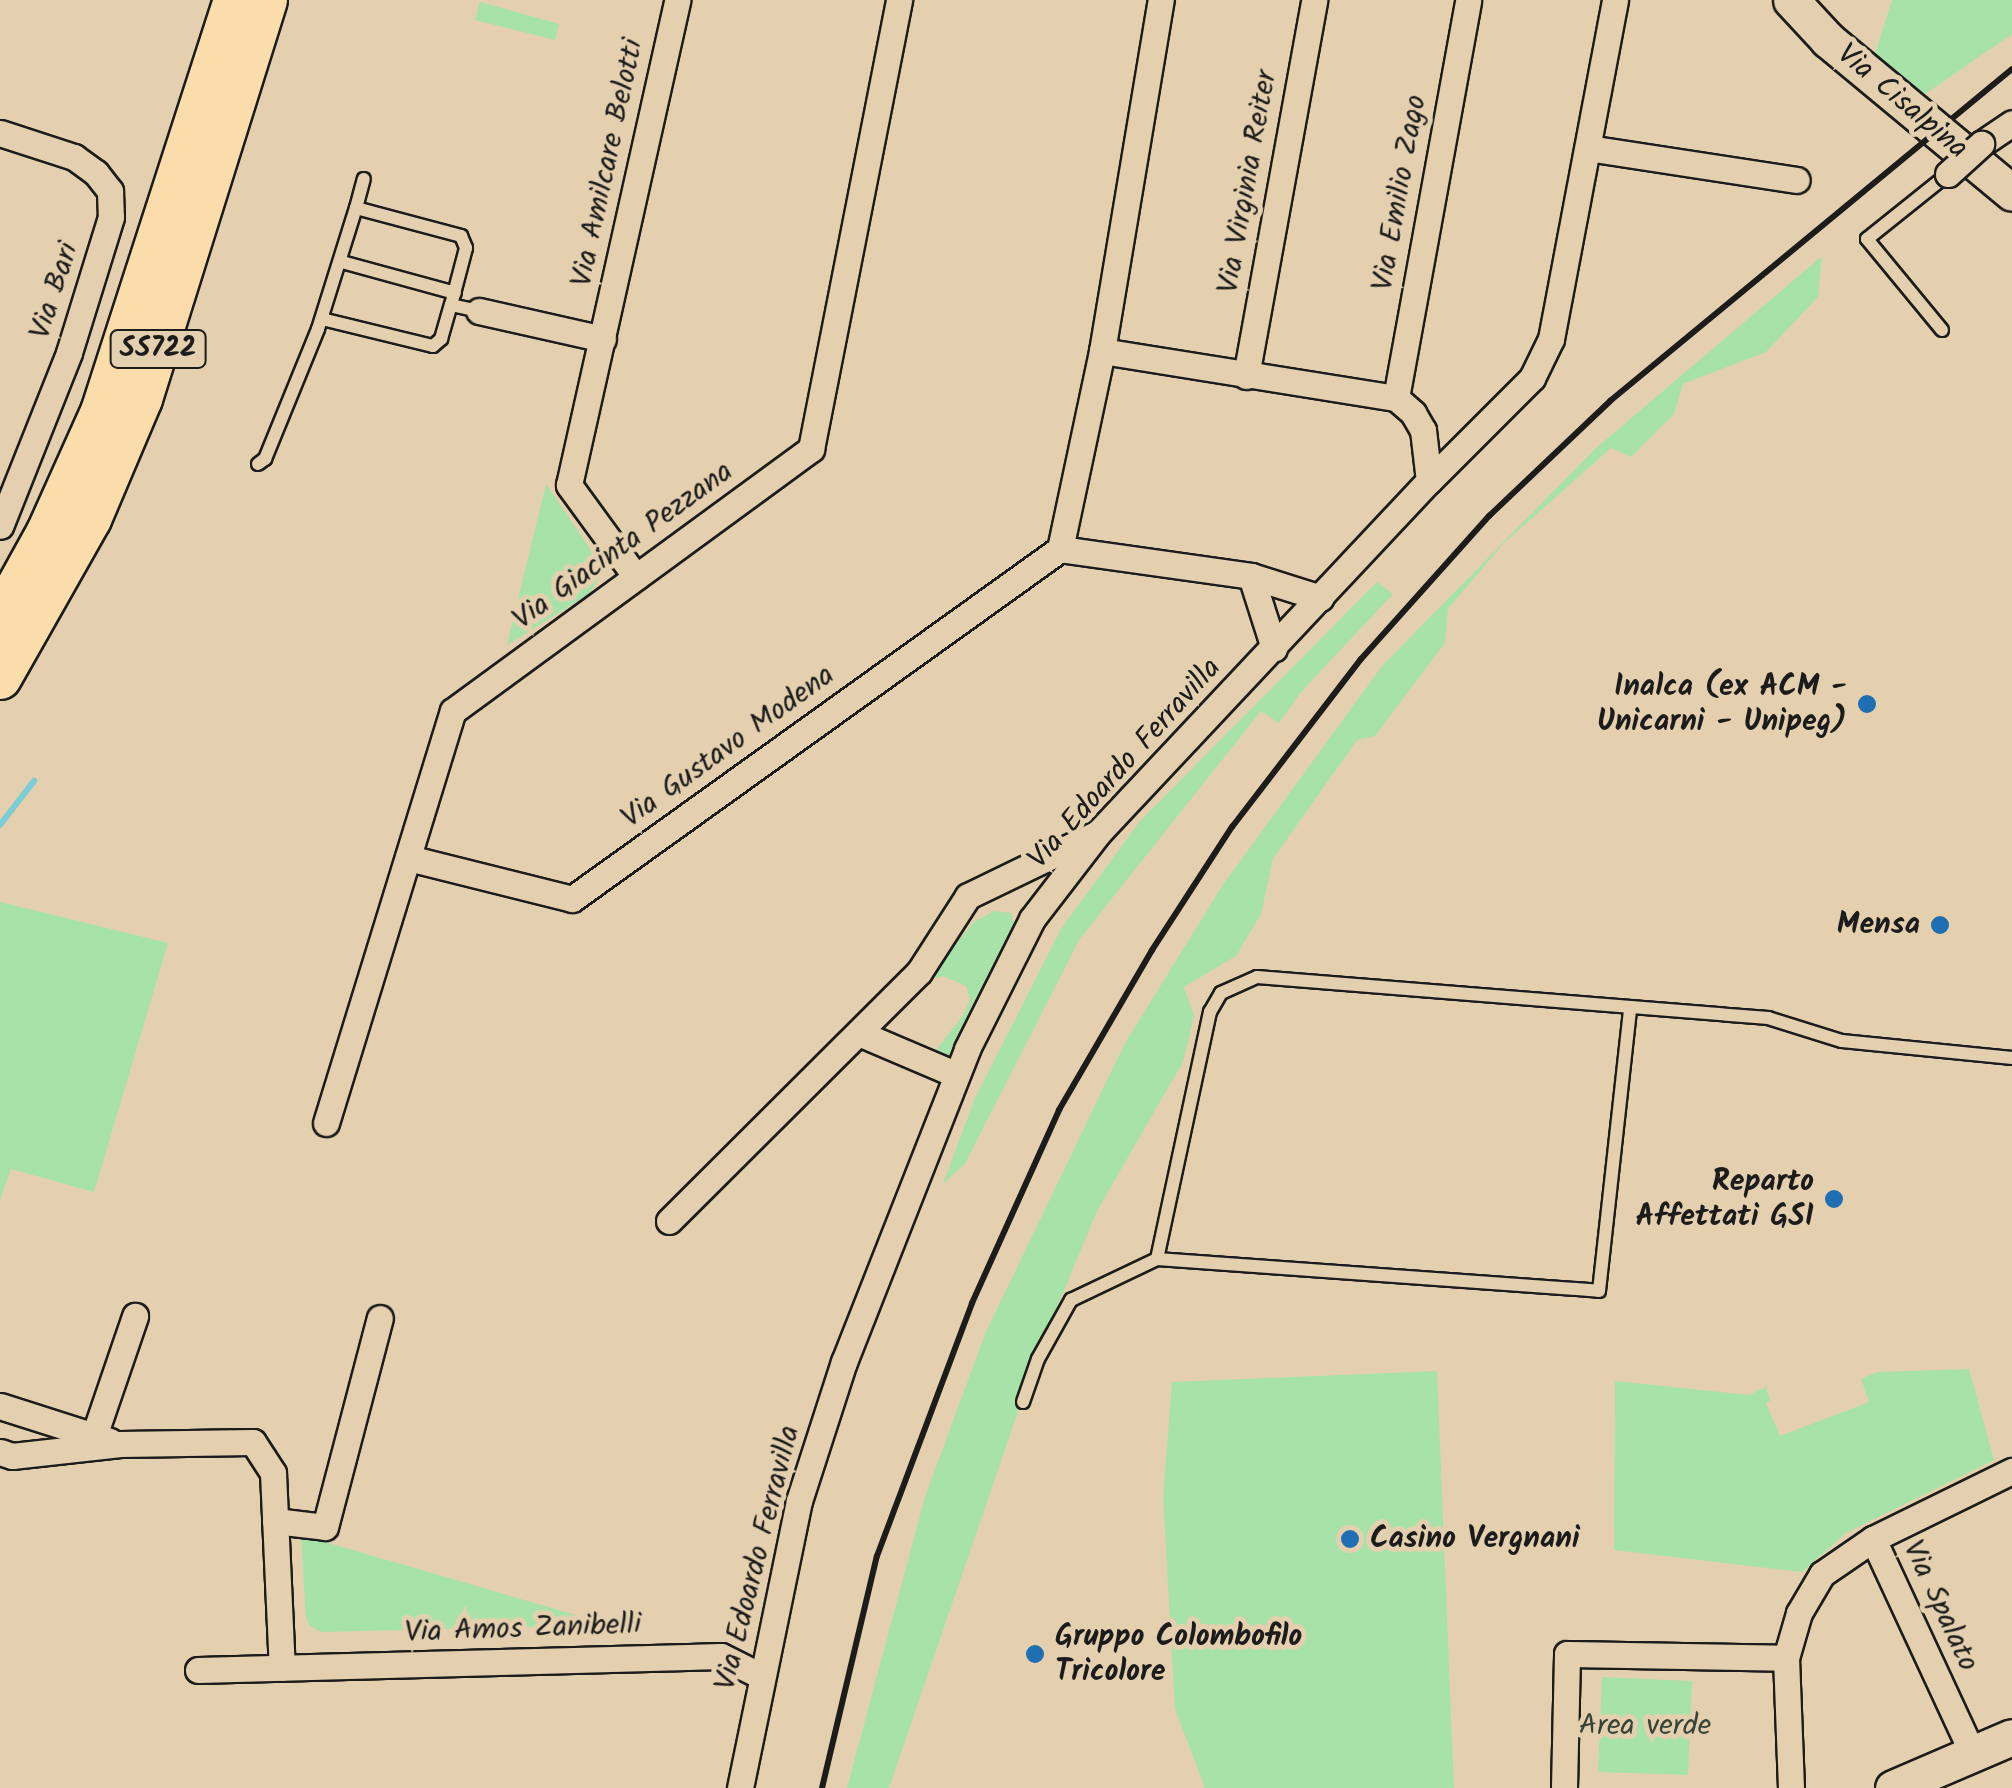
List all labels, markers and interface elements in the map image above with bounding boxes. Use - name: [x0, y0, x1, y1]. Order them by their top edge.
- street label: Via Amilcare Belotti: [564, 36, 652, 290]
- street label: Via Cisalpina: [1829, 37, 1975, 167]
- street label: Via Virginia Reiter: [1211, 68, 1285, 296]
- street label: Via Emilio Zago: [1365, 92, 1435, 294]
- street label: Via Bari: [23, 238, 87, 344]
- road number: SS722: [108, 326, 208, 372]
- street label: Via Giacinta Pezzana: [506, 454, 740, 638]
- street label: Via Edoardo Ferravilla: [1021, 651, 1229, 877]
- street label: Via Gustavo Modena: [614, 658, 842, 836]
- place label: Inalca (ex ACM - Unicarni - Unipeg): [1597, 669, 1847, 740]
- marker: Inalca (ex ACM - Unicarni - Unipeg): [1856, 693, 1878, 715]
- place label: Mensa: [1837, 907, 1920, 943]
- marker: Mensa: [1929, 914, 1951, 936]
- place label: Reparto Affettati GSI: [1635, 1164, 1814, 1234]
- marker: Reparto Affettati GSI: [1823, 1188, 1845, 1210]
- street label: Via Edoardo Ferravilla: [708, 1422, 808, 1694]
- place label: Casino Vergnani: [1370, 1521, 1580, 1557]
- marker: Casino Vergnani: [1339, 1528, 1361, 1550]
- street label: Via Spalato: [1894, 1535, 1986, 1677]
- street label: Via Amos Zanibelli: [404, 1607, 642, 1651]
- place label: Gruppo Colombofilo Tricolore: [1055, 1619, 1302, 1690]
- marker: Gruppo Colombofilo Tricolore: [1024, 1643, 1046, 1665]
- park label: Area verde: [1579, 1708, 1711, 1744]

